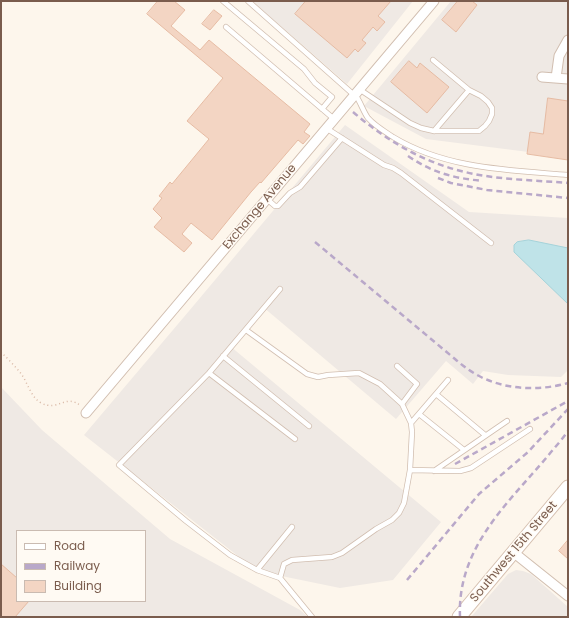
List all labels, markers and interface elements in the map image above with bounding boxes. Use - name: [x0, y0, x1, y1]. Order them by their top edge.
- street label: Exchange Avenue: [220, 162, 300, 252]
- street label: Southwest 15th Street: [468, 499, 560, 605]
- legend: [16, 530, 146, 602]
- text: Road: [54, 537, 85, 554]
- text: Railway: [54, 557, 100, 574]
- text: Building: [54, 577, 102, 594]

